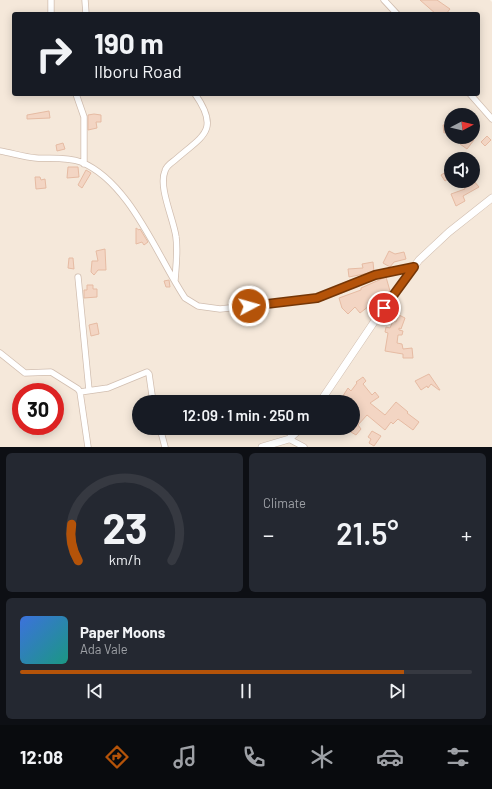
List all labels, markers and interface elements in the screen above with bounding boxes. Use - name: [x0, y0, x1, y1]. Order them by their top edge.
- text: 190 m: [94, 26, 164, 60]
- icon: right: [28, 28, 80, 80]
- text: Ilboru Road: [94, 60, 182, 82]
- north arrow: [444, 108, 480, 144]
- map controls: [444, 108, 480, 188]
- button: sound: [444, 152, 480, 188]
- position arrow: [228, 285, 270, 327]
- pin: [367, 291, 401, 325]
- icon: arrive: [373, 297, 395, 319]
- speed limit sign: 30: [12, 383, 64, 435]
- text: 12:09 · 1 min · 250 m: [183, 406, 309, 424]
- text: Climate: [263, 495, 306, 511]
- text: 23: [102, 501, 147, 551]
- text: 21.5°: [336, 515, 399, 551]
- text: −: [263, 521, 274, 547]
- text: +: [461, 521, 472, 547]
- text: km/h: [108, 550, 141, 567]
- text: Paper Moons: [80, 623, 165, 641]
- text: Ada Vale: [80, 641, 128, 657]
- icon: previous: [84, 680, 106, 702]
- icon: pause: [235, 680, 257, 702]
- icon: next: [386, 680, 408, 702]
- icon: directions: [103, 743, 131, 771]
- icon: music: [171, 743, 199, 771]
- icon: phone: [240, 743, 268, 771]
- icon: climate: [308, 743, 336, 771]
- icon: car: [376, 743, 404, 771]
- icon: filters: [444, 743, 472, 771]
- text: 12:08: [20, 746, 63, 768]

